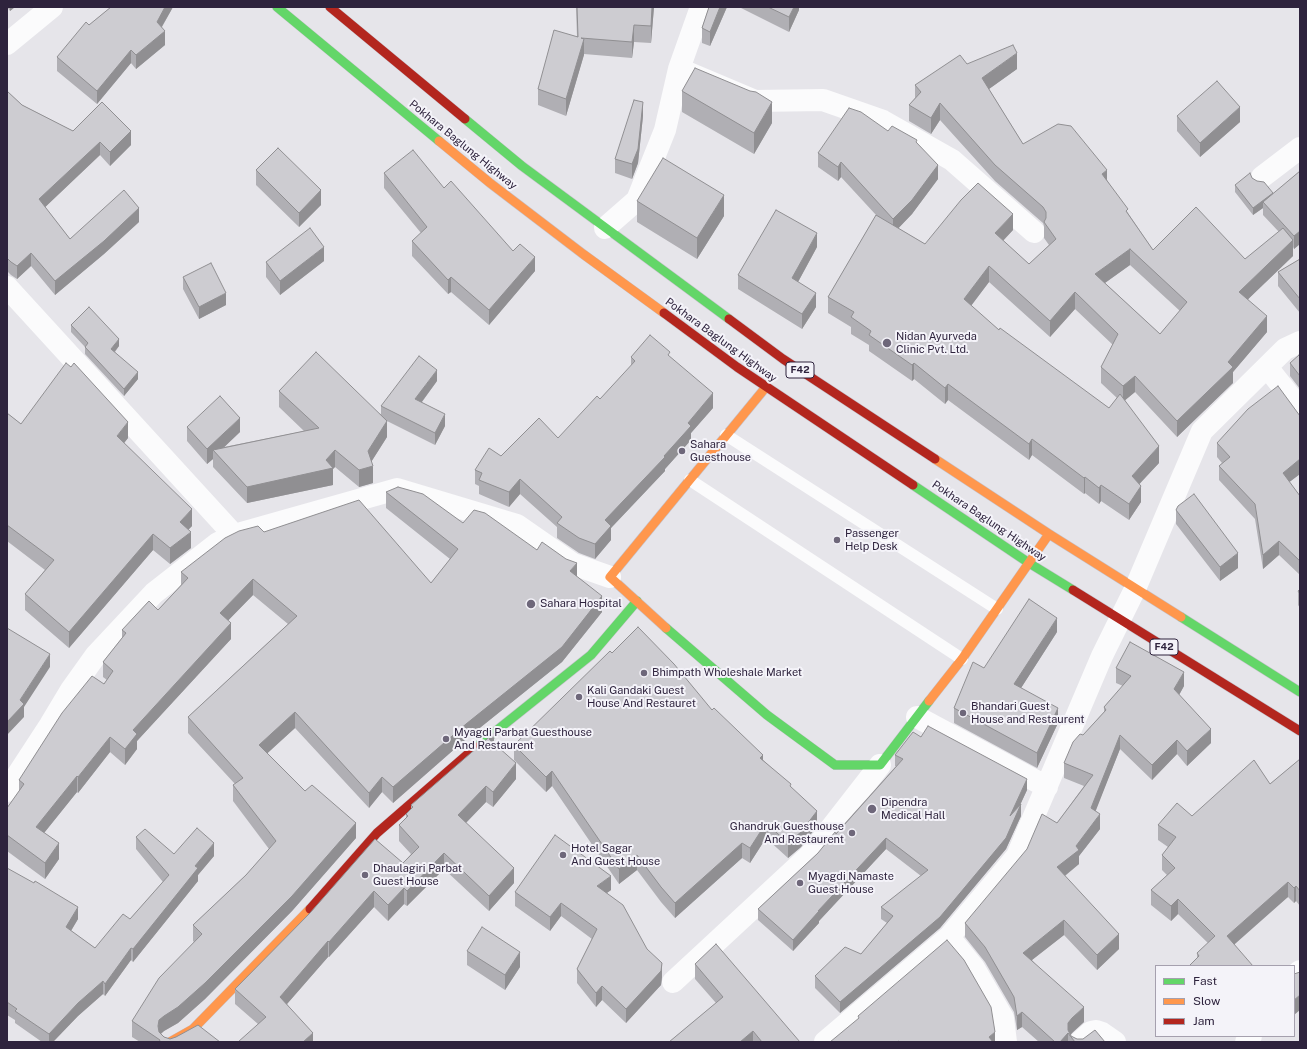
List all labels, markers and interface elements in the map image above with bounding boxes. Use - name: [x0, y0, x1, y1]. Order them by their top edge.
- street label: Pokhara Baglung Highway: [406, 97, 520, 193]
- street label: Pokhara Baglung Highway: [663, 295, 779, 385]
- place label: Nidan Ayurveda Clinic Pvt. Ltd.: [896, 330, 977, 356]
- marker: Nidan Ayurveda Clinic Pvt. Ltd.: [881, 337, 893, 349]
- road number: F42: [786, 362, 814, 378]
- place label: Sahara Guesthouse: [690, 438, 751, 464]
- marker: Sahara Guesthouse: [677, 446, 687, 456]
- street label: Pokhara Baglung Highway: [929, 478, 1049, 564]
- place label: Passenger Help Desk: [845, 527, 899, 553]
- marker: Passenger Help Desk: [832, 535, 842, 545]
- place label: Sahara Hospital: [540, 597, 622, 611]
- marker: Sahara Hospital: [525, 598, 537, 610]
- road number: F42: [1150, 639, 1178, 655]
- place label: Bhimpath Wholeshale Market: [652, 666, 802, 680]
- marker: Bhimpath Wholeshale Market: [639, 668, 649, 678]
- place label: Kali Gandaki Guest House And Restauret: [587, 684, 696, 710]
- marker: Kali Gandaki Guest House And Restauret: [574, 692, 584, 702]
- place label: Bhandari Guest House and Restaurent: [971, 700, 1085, 726]
- marker: Bhandari Guest House and Restaurent: [958, 708, 968, 718]
- place label: Myagdi Parbat Guesthouse And Restaurent: [454, 726, 592, 752]
- marker: Myagdi Parbat Guesthouse And Restaurent: [441, 734, 451, 744]
- place label: Dipendra Medical Hall: [881, 796, 945, 822]
- marker: Dipendra Medical Hall: [866, 803, 878, 815]
- place label: Ghandruk Guesthouse And Restaurent: [730, 820, 844, 846]
- marker: Ghandruk Guesthouse And Restaurent: [847, 828, 857, 838]
- place label: Hotel Sagar And Guest House: [571, 842, 660, 868]
- marker: Hotel Sagar And Guest House: [558, 850, 568, 860]
- place label: Dhaulagiri Parbat Guest House: [373, 862, 462, 888]
- marker: Dhaulagiri Parbat Guest House: [360, 870, 370, 880]
- place label: Myagdi Namaste Guest House: [808, 870, 894, 896]
- marker: Myagdi Namaste Guest House: [795, 878, 805, 888]
- legend: [1155, 965, 1295, 1037]
- text: Fast: [1193, 974, 1217, 988]
- text: Slow: [1193, 994, 1220, 1008]
- text: Jam: [1193, 1014, 1215, 1028]

